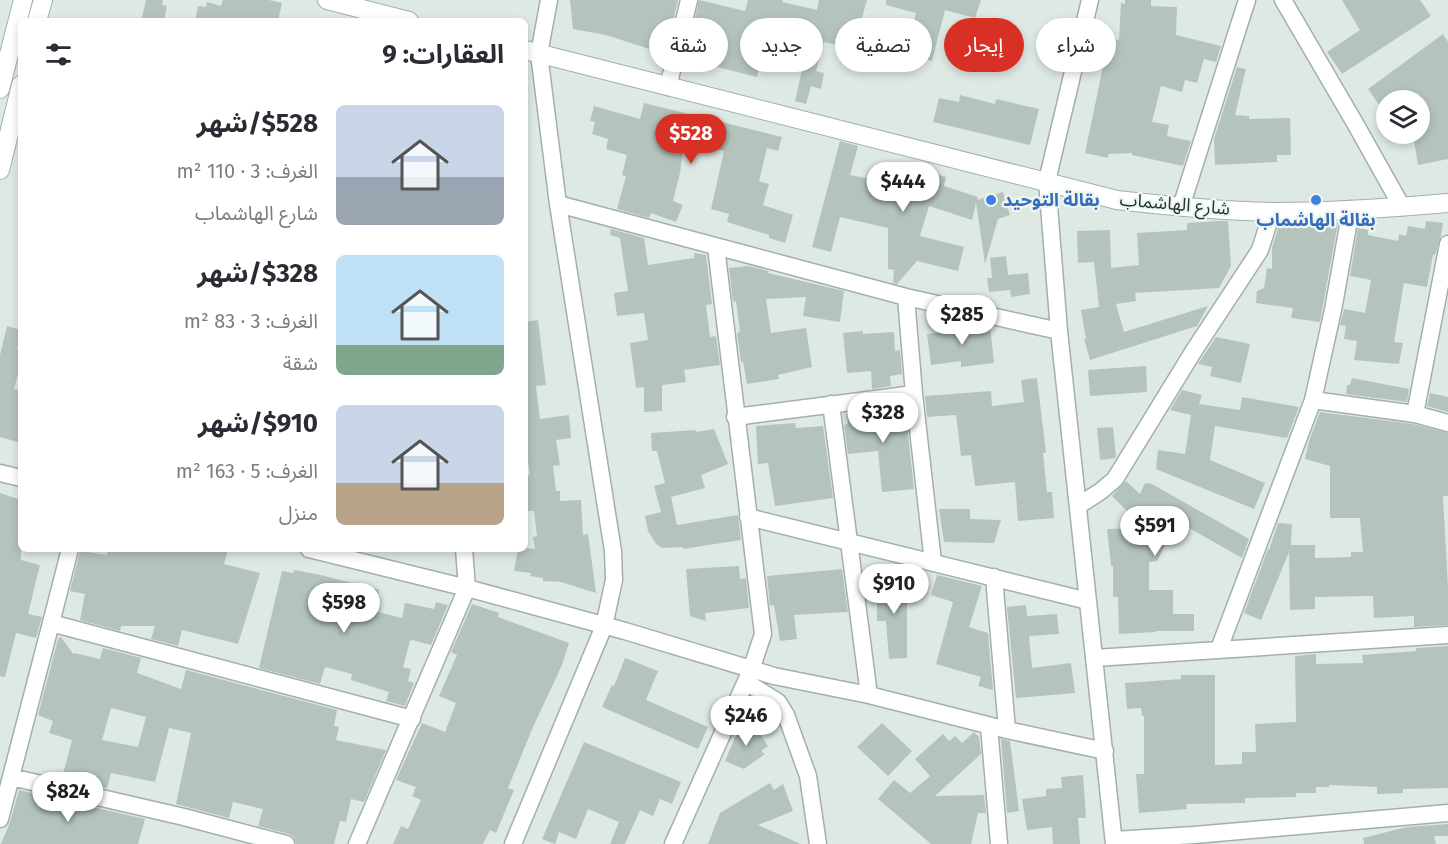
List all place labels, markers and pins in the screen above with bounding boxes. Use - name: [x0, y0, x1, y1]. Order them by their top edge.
- pin: $528: [655, 114, 727, 165]
- pin: $444: [867, 162, 939, 213]
- place label: بقالة التوحيد: [1003, 189, 1100, 211]
- marker: بقالة التوحيد: [984, 193, 998, 207]
- marker: بقالة الهاشماب: [1309, 193, 1323, 207]
- place label: بقالة الهاشماب: [1256, 209, 1376, 231]
- pin: $285: [926, 295, 998, 346]
- pin: $328: [847, 393, 919, 444]
- pin: $591: [1119, 506, 1191, 557]
- pin: $910: [858, 564, 930, 615]
- pin: $598: [308, 583, 380, 634]
- pin: $246: [710, 696, 782, 747]
- pin: $824: [32, 772, 104, 823]

